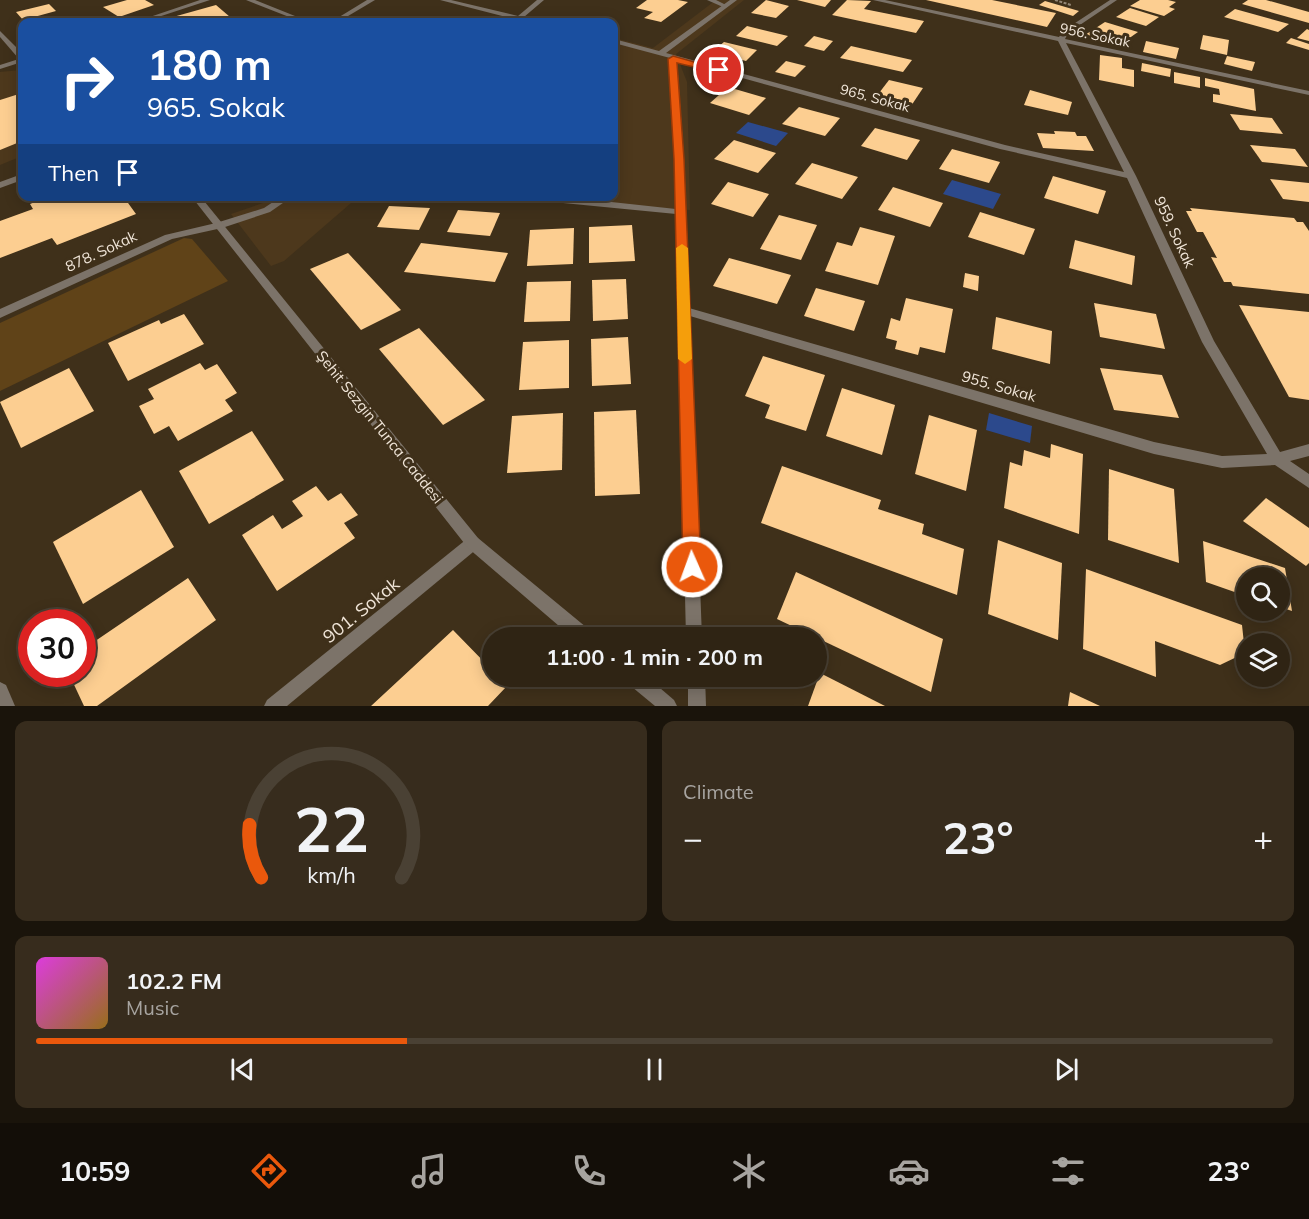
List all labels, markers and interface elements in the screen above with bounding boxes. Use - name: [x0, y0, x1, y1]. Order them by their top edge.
- street label: 956. Sokak: [1058, 19, 1133, 51]
- text: 180 m: [147, 38, 272, 91]
- icon: right: [48, 42, 126, 120]
- pin: [693, 44, 744, 95]
- icon: arrive: [702, 53, 735, 86]
- street label: 965. Sokak: [838, 80, 913, 116]
- text: 965. Sokak: [147, 90, 285, 124]
- icon: arrive: [111, 156, 144, 189]
- text: Then: [48, 159, 99, 187]
- street label: 959. Sokak: [1150, 193, 1200, 271]
- street label: 878. Sokak: [62, 226, 140, 276]
- street label: Şehit Sezgin Tunca Caddesi: [312, 347, 448, 507]
- street label: 955. Sokak: [960, 366, 1039, 406]
- position arrow: [660, 535, 724, 599]
- map controls: [1236, 567, 1290, 687]
- button: search: [1236, 567, 1290, 621]
- street label: 901. Sokak: [318, 572, 405, 648]
- speed limit sign: 30: [18, 609, 96, 687]
- button: layers: [1236, 633, 1290, 687]
- text: 11:00 · 1 min · 200 m: [546, 643, 763, 671]
- text: Climate: [683, 779, 754, 804]
- text: 22: [294, 789, 368, 868]
- text: 23°: [942, 809, 1014, 865]
- text: −: [683, 817, 703, 858]
- text: +: [1253, 817, 1273, 858]
- text: km/h: [307, 861, 355, 888]
- text: 102.2 FM: [126, 967, 222, 995]
- text: Music: [126, 995, 179, 1020]
- icon: previous: [226, 1053, 259, 1086]
- icon: pause: [638, 1053, 671, 1086]
- icon: next: [1050, 1053, 1083, 1086]
- icon: directions: [248, 1150, 290, 1192]
- icon: music: [408, 1150, 450, 1192]
- icon: phone: [568, 1150, 610, 1192]
- icon: climate: [728, 1150, 770, 1192]
- icon: car: [888, 1150, 930, 1192]
- icon: filters: [1047, 1150, 1089, 1192]
- text: 10:59: [59, 1154, 130, 1188]
- text: 23°: [1207, 1154, 1250, 1188]

